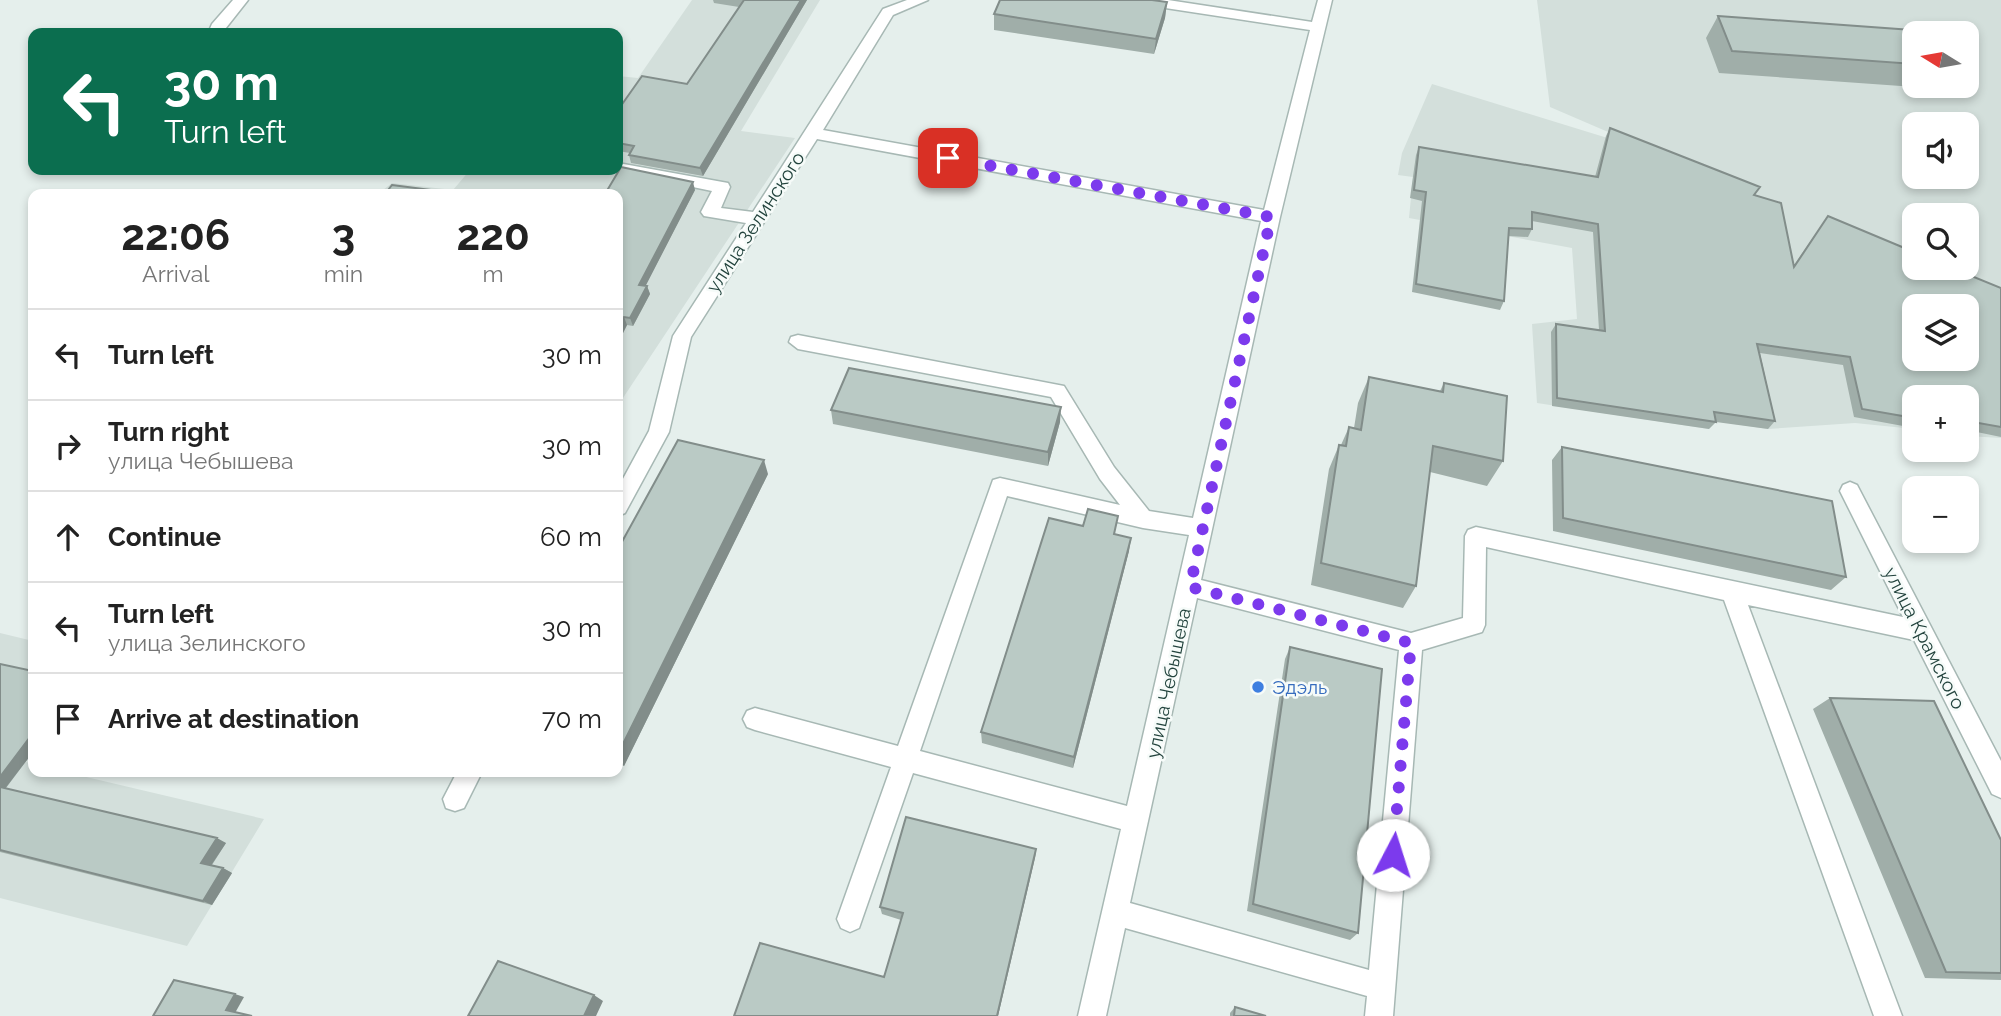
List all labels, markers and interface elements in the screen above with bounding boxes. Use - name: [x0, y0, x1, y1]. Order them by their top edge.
- north arrow: [1902, 21, 1979, 98]
- map controls: [1902, 21, 1979, 553]
- text: 30 m: [164, 54, 279, 111]
- icon: left: [49, 56, 140, 147]
- button: sound: [1902, 112, 1979, 189]
- text: Turn left: [164, 113, 286, 150]
- pin: [918, 128, 978, 188]
- icon: arrive: [929, 139, 967, 177]
- street label: улица Зелинского: [701, 147, 809, 297]
- button: search: [1902, 203, 1979, 280]
- text: 22:06: [121, 211, 230, 260]
- text: 3: [332, 211, 355, 260]
- text: 220: [457, 211, 530, 260]
- text: Arrival: [142, 260, 210, 287]
- text: min: [324, 260, 363, 287]
- text: m: [483, 260, 504, 287]
- button: layers: [1902, 294, 1979, 371]
- icon: left: [49, 336, 87, 374]
- text: Turn left: [108, 340, 214, 370]
- text: 30 m: [542, 340, 602, 370]
- button: +: [1902, 385, 1979, 462]
- text: Turn right: [108, 417, 229, 447]
- icon: right: [49, 427, 87, 465]
- text: 30 m: [542, 431, 602, 461]
- text: улица Чебышева: [108, 447, 294, 474]
- button: −: [1902, 476, 1979, 553]
- icon: ahead: [49, 518, 87, 556]
- text: Continue: [108, 522, 221, 552]
- text: 60 m: [540, 522, 602, 552]
- street label: улица Крамского: [1880, 563, 1970, 713]
- text: Turn left: [108, 599, 214, 629]
- street label: улица Чебышева: [1141, 606, 1195, 760]
- icon: left: [49, 609, 87, 647]
- text: 30 m: [542, 613, 602, 643]
- text: улица Зелинского: [108, 629, 306, 656]
- place label: Эдэль: [1272, 676, 1327, 698]
- marker: Эдэль: [1250, 679, 1266, 695]
- icon: arrive: [49, 700, 87, 738]
- text: Arrive at destination: [108, 704, 359, 734]
- text: 70 m: [542, 704, 602, 734]
- position arrow: [1356, 818, 1430, 892]

